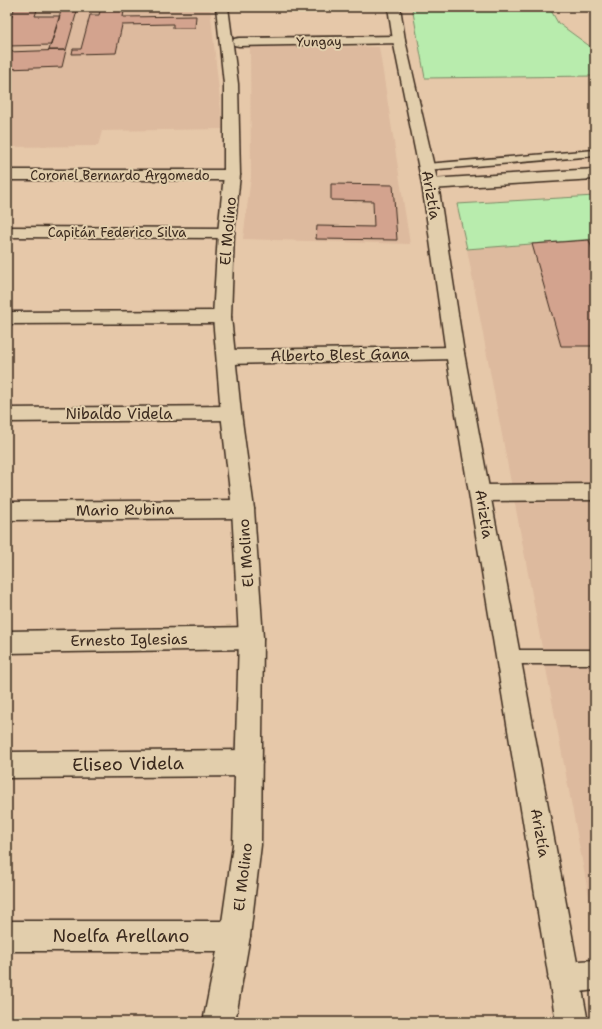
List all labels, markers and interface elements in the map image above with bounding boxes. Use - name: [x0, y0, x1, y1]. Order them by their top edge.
- street label: Yungay: [296, 33, 342, 50]
- street label: Coronel Bernardo Argomedo: [30, 167, 210, 184]
- street label: Ariztía: [417, 169, 445, 222]
- street label: El Molino: [215, 196, 241, 266]
- street label: Capitán Federico Silva: [48, 224, 186, 241]
- street label: Alberto Blest Gana: [270, 344, 410, 366]
- street label: Nibaldo Videla: [65, 404, 173, 424]
- street label: Ariztía: [470, 488, 498, 541]
- street label: Mario Rubina: [76, 499, 175, 521]
- street label: El Molino: [234, 518, 258, 588]
- street label: Ernesto Iglesias: [70, 629, 188, 651]
- street label: Eliseo Videla: [72, 751, 184, 777]
- street label: Ariztía: [526, 807, 554, 860]
- street label: El Molino: [229, 842, 257, 912]
- street label: Noelfa Arellano: [53, 924, 189, 948]

